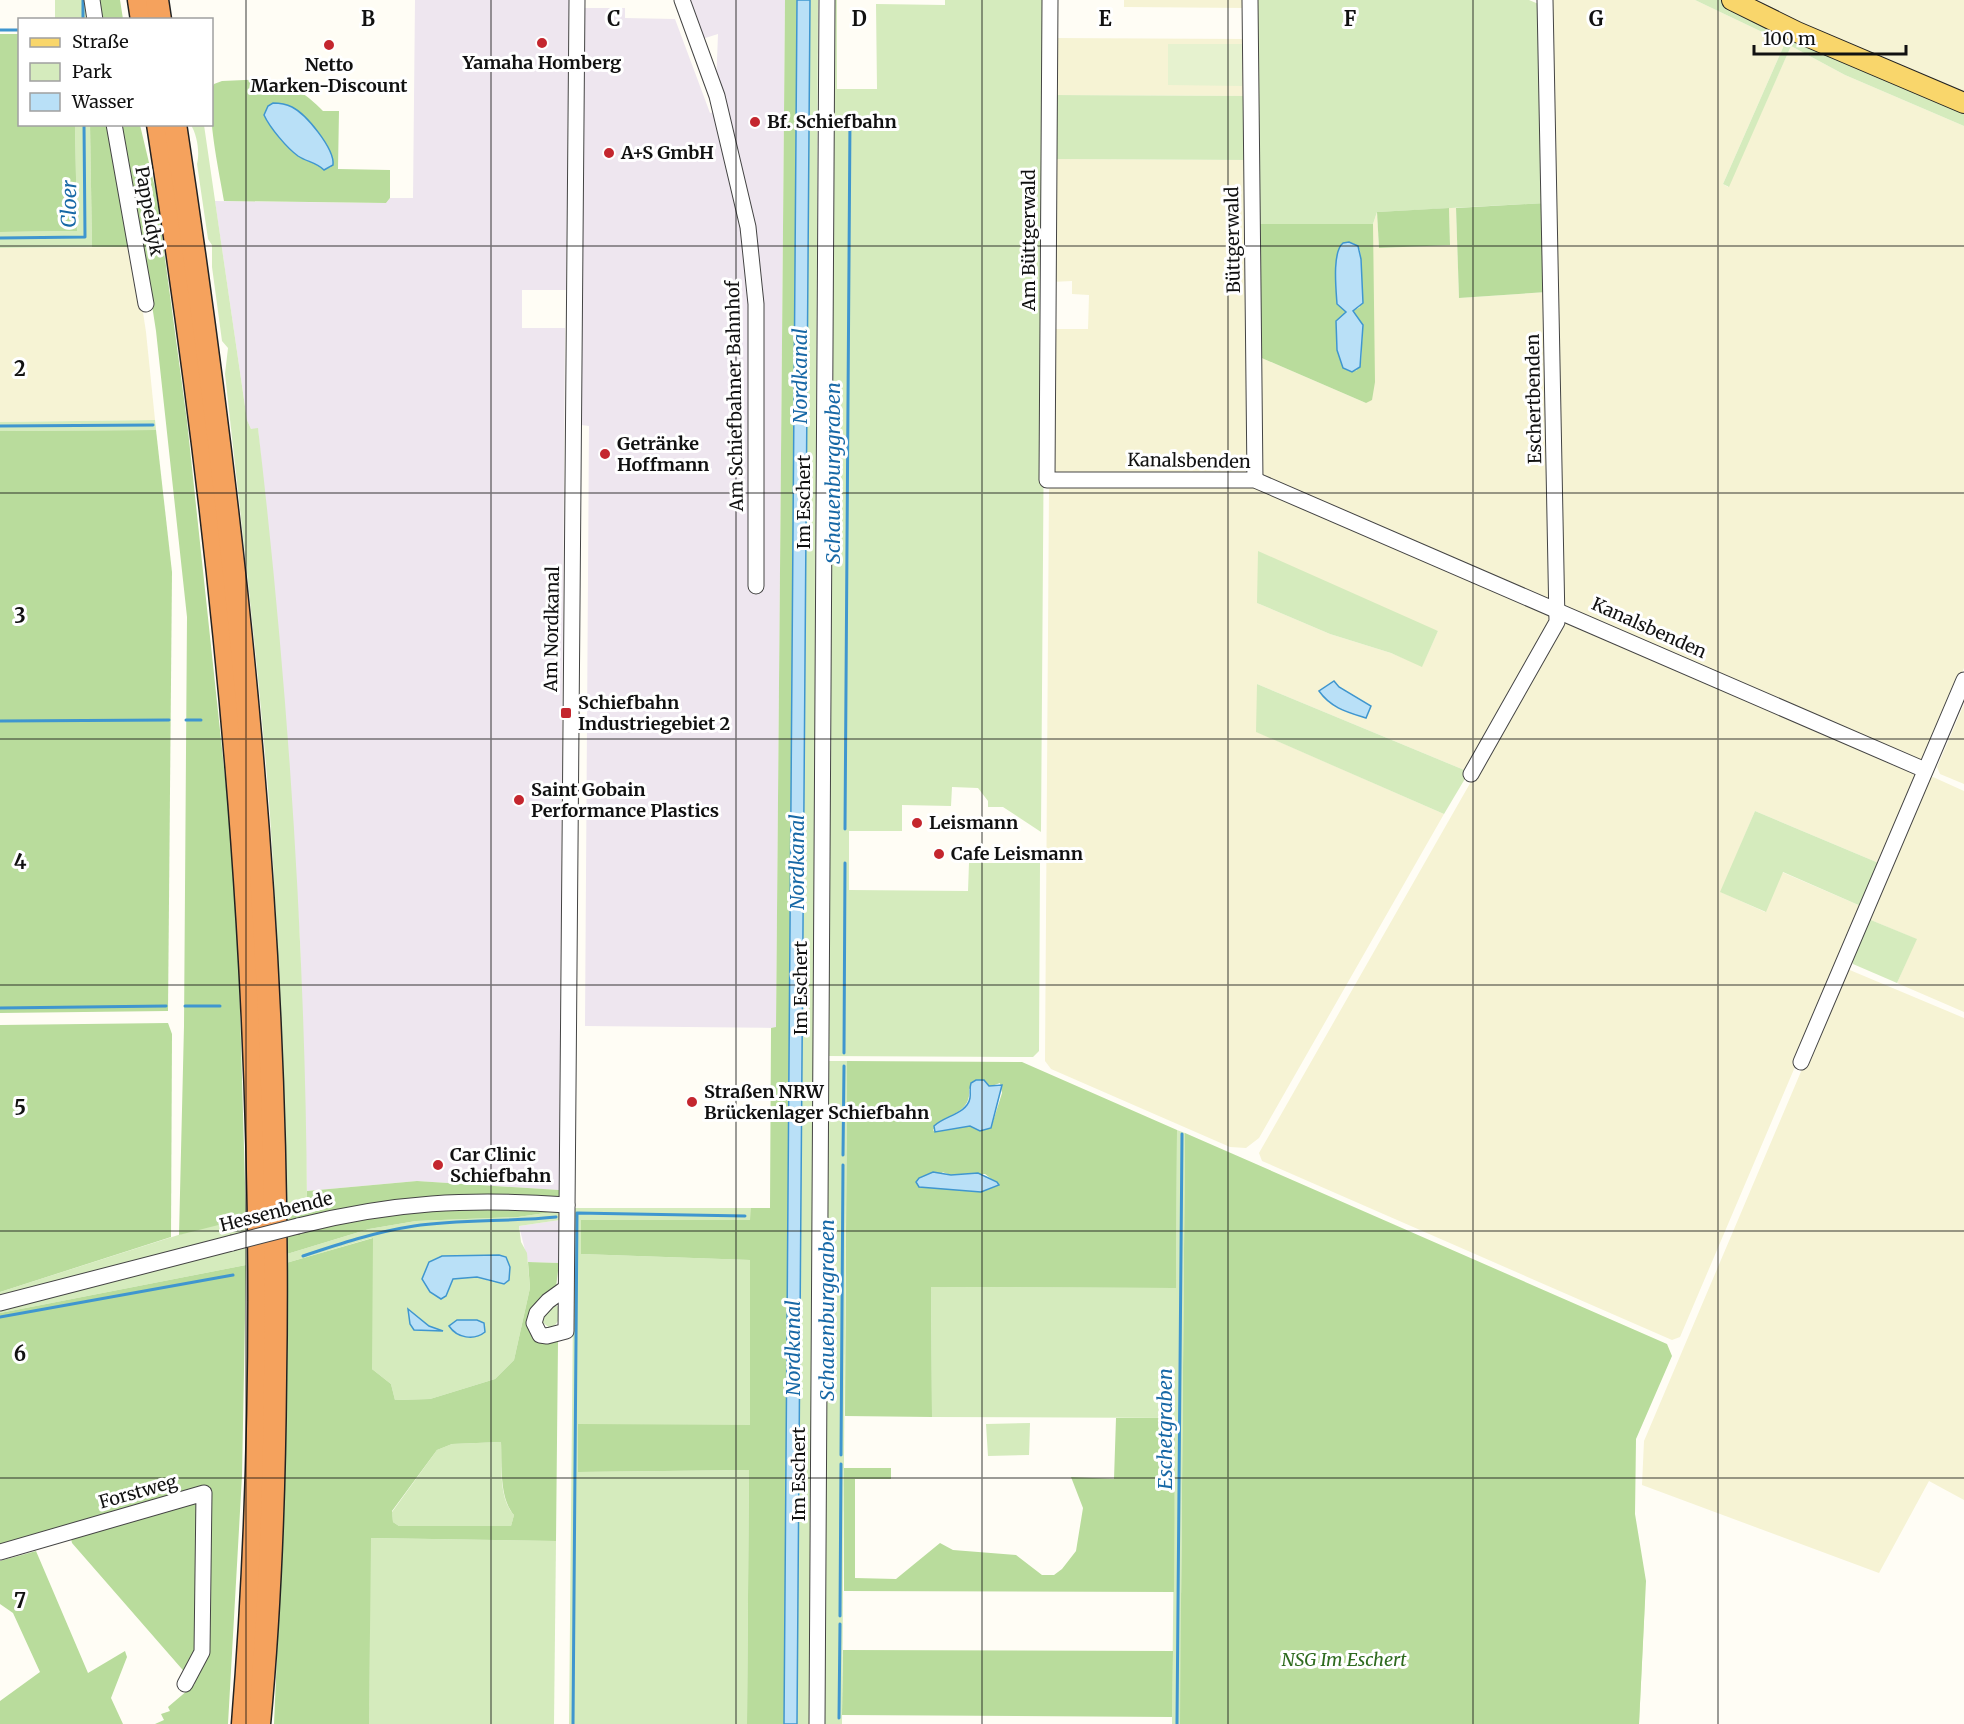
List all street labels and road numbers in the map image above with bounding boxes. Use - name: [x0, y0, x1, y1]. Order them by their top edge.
- street label: Pappeldyk: [130, 164, 169, 258]
- street label: Am Büttgerwald: [1017, 169, 1040, 312]
- street label: Büttgerwald: [1220, 186, 1245, 294]
- street label: Am Schiefbahner Bahnhof: [721, 279, 748, 512]
- street label: Eschertbenden: [1521, 334, 1546, 464]
- street label: Kanalsbenden: [1127, 448, 1251, 473]
- street label: Im Eschert: [792, 455, 815, 549]
- street label: Am Nordkanal: [539, 565, 564, 693]
- street label: Kanalsbenden: [1588, 592, 1710, 663]
- street label: Im Eschert: [789, 941, 812, 1035]
- street label: Hessenbende: [217, 1186, 335, 1237]
- street label: Im Eschert: [787, 1427, 810, 1521]
- street label: Forstweg: [96, 1469, 180, 1514]

